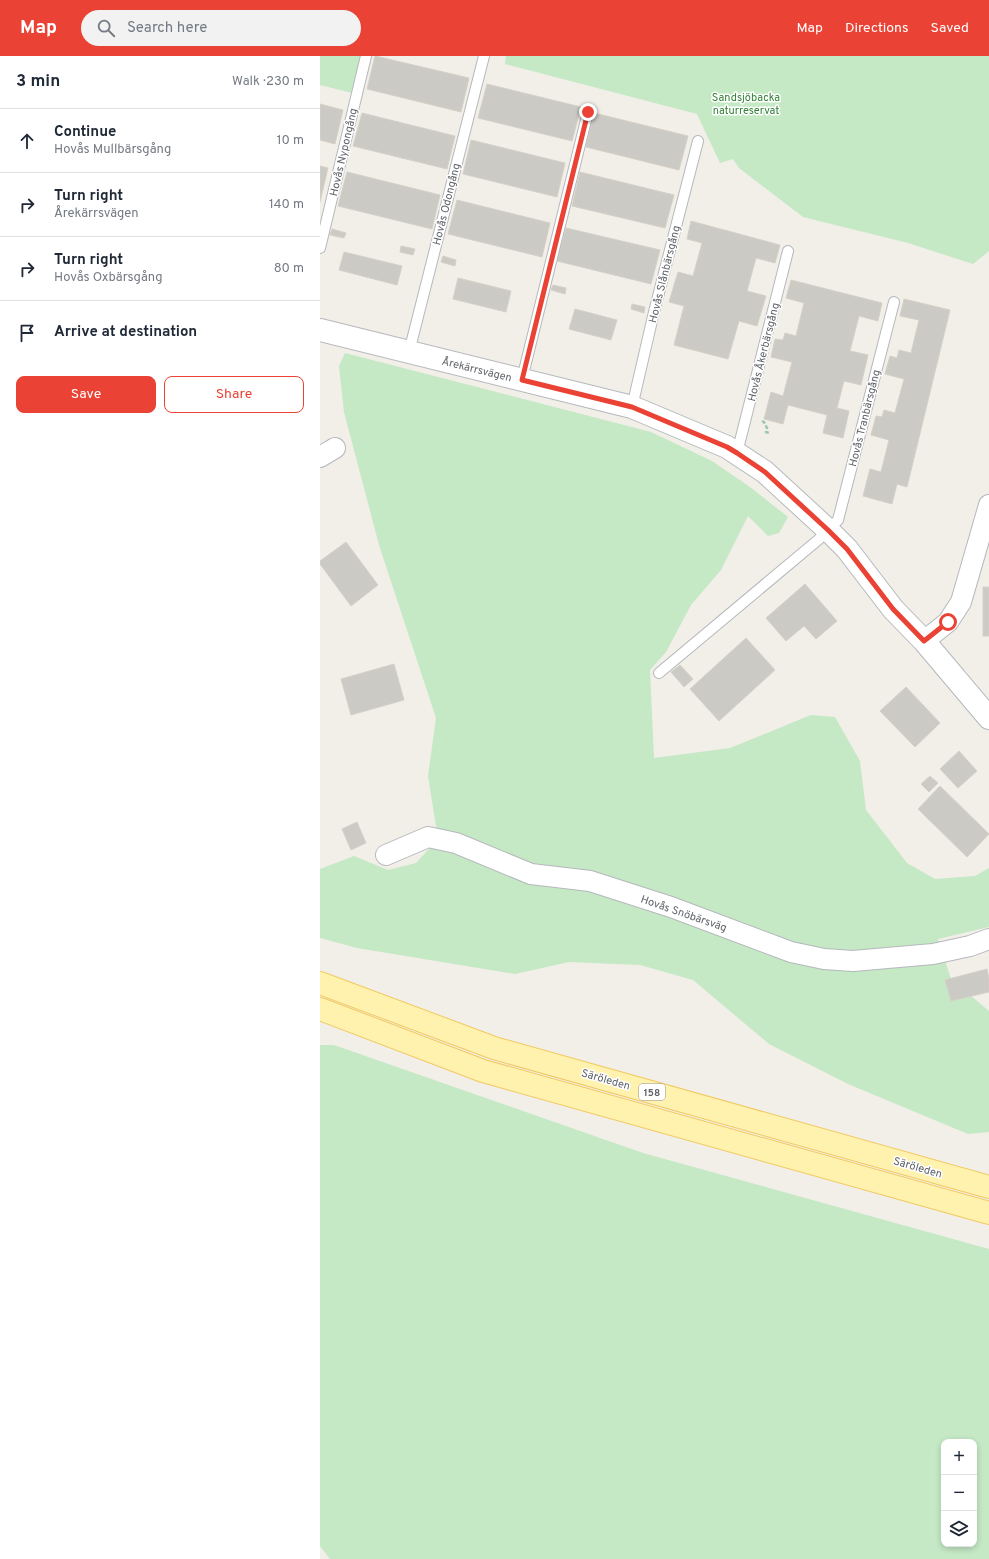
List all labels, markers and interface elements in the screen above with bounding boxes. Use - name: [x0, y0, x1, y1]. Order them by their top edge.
- search box: [81, 10, 361, 46]
- text: Map: [20, 16, 57, 40]
- icon: search: [95, 17, 117, 39]
- text: Search here: [127, 19, 207, 38]
- text: Map: [797, 20, 823, 37]
- text: Directions: [845, 20, 909, 37]
- text: Saved: [931, 20, 969, 37]
- text: 3 min: [16, 71, 60, 93]
- text: Walk · 230 m: [232, 74, 304, 90]
- park label: Sandsjöbacka naturreservat: [712, 91, 780, 118]
- route end: [579, 103, 597, 121]
- street label: Hovås Nypongång: [327, 107, 361, 198]
- text: Continue: [54, 123, 116, 142]
- icon: ahead: [16, 130, 38, 152]
- text: 10 m: [277, 133, 304, 149]
- text: Hovås Mullbärsgång: [54, 142, 171, 158]
- street label: Hovås Odongång: [430, 162, 464, 247]
- text: Turn right: [54, 187, 123, 206]
- icon: right: [16, 194, 38, 216]
- text: 140 m: [269, 197, 304, 213]
- text: Årekärrsvägen: [54, 206, 139, 222]
- street label: Hovås Slånbärsgång: [646, 224, 684, 324]
- text: Turn right: [54, 251, 123, 270]
- icon: right: [16, 258, 38, 280]
- text: 80 m: [274, 261, 304, 277]
- text: Hovås Oxbärsgång: [54, 270, 163, 286]
- street label: Hovås Åkerbärsgång: [745, 301, 783, 403]
- icon: arrive: [16, 322, 38, 344]
- text: Arrive at destination: [54, 323, 197, 342]
- street label: Årekärrsvägen: [440, 355, 513, 385]
- street label: Hovås Tranbärsgång: [846, 368, 884, 468]
- button: Save: [16, 376, 156, 413]
- button: Share: [164, 376, 304, 413]
- route start: [939, 613, 957, 631]
- street label: Hovås Snöbärsväg: [639, 893, 729, 935]
- street label: Säröleden: [580, 1066, 632, 1094]
- road number: 158: [639, 1084, 665, 1100]
- street label: Säröleden: [892, 1154, 944, 1182]
- map controls: [941, 1439, 977, 1547]
- button: +: [941, 1439, 977, 1475]
- button: −: [941, 1475, 977, 1511]
- button: layers: [941, 1511, 977, 1547]

